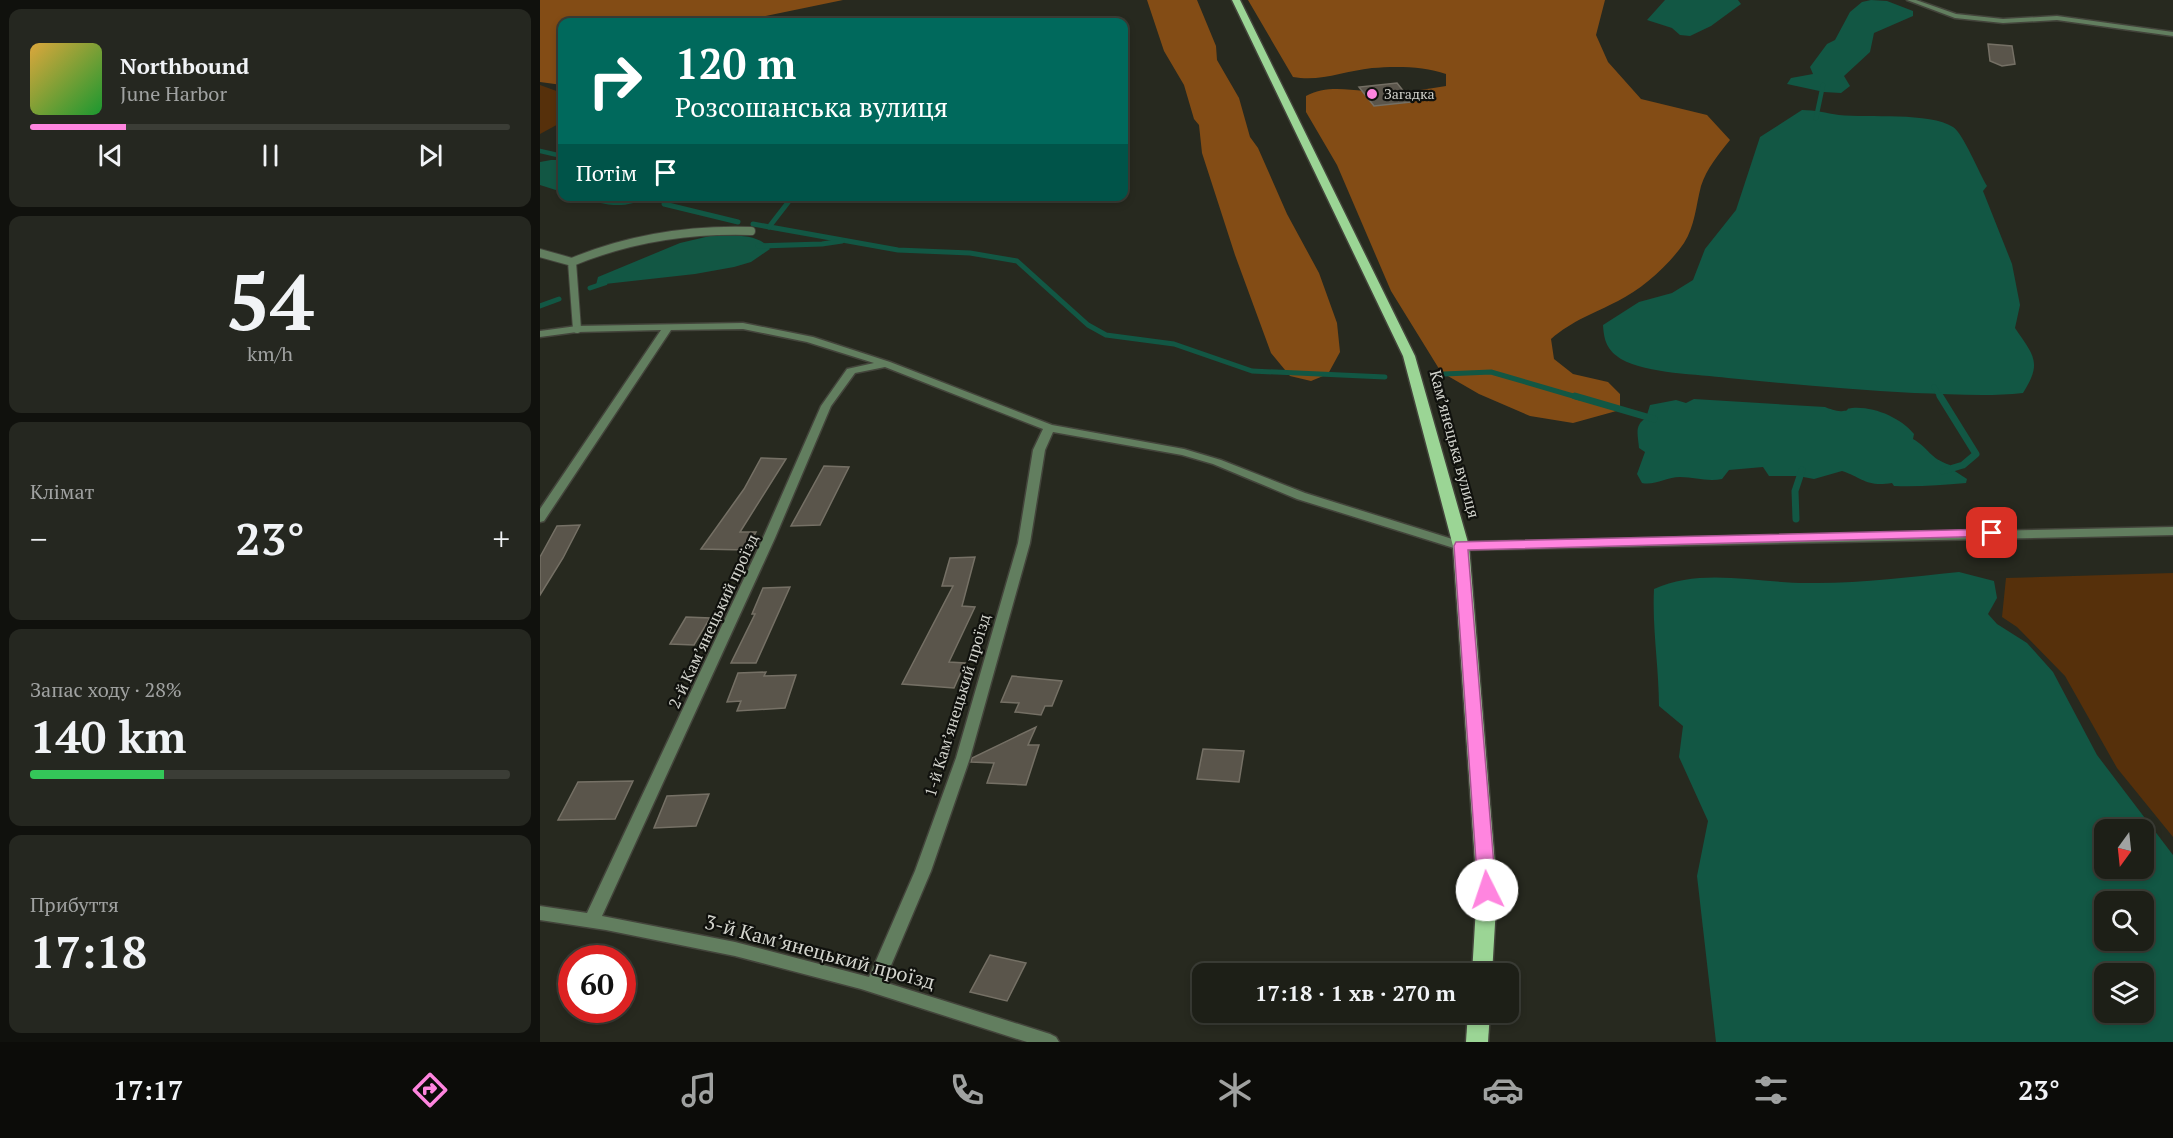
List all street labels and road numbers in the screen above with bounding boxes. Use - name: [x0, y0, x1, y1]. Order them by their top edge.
- street label: Камʼянецька вулиця: [1425, 367, 1485, 521]
- street label: 2-й Камʼянецький проїзд: [663, 530, 763, 712]
- street label: 1-й Камʼянецький проїзд: [919, 611, 995, 799]
- street label: 3-й Камʼянецький проїзд: [702, 908, 938, 995]

